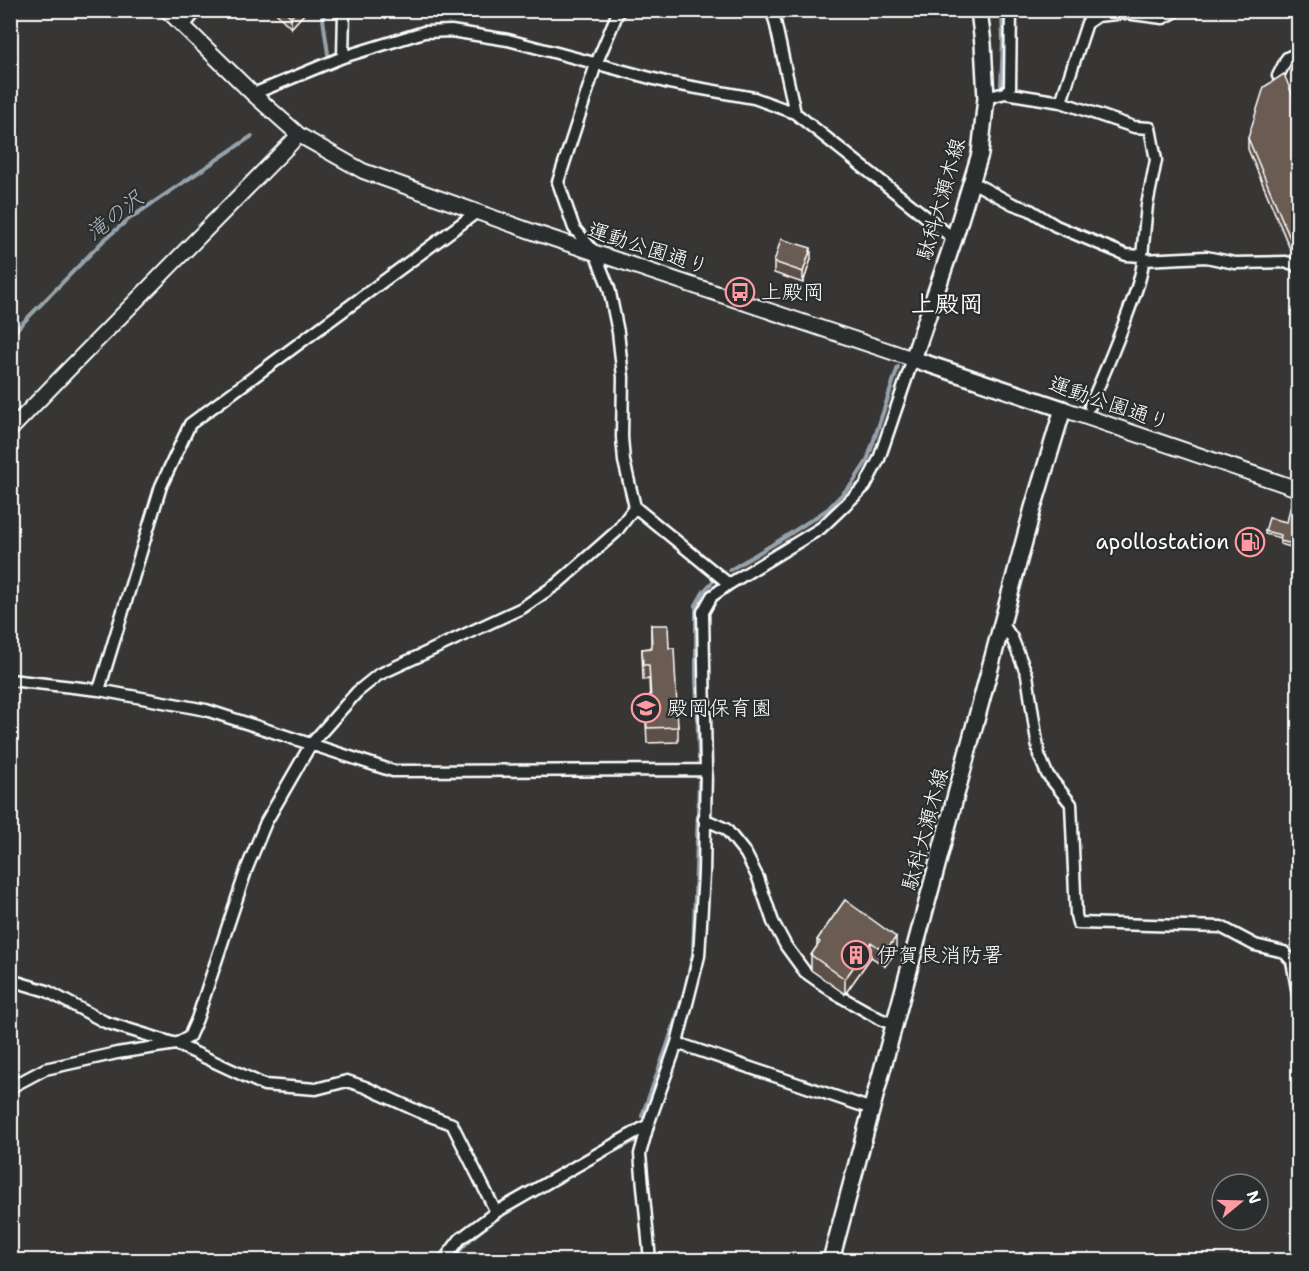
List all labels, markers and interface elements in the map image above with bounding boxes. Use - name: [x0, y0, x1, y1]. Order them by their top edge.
- street label: 駄科大瀬木線: [910, 135, 972, 263]
- water label: 滝の沢: [79, 183, 150, 247]
- street label: 運動公園通り: [584, 215, 712, 281]
- bus stop icon: 上殿岡: [724, 276, 756, 308]
- place label: 上殿岡: [761, 278, 824, 306]
- district label: 上殿岡: [911, 288, 983, 320]
- street label: 運動公園通り: [1045, 369, 1173, 437]
- fuel station icon: apollostation: [1234, 526, 1266, 558]
- place label: apollostation: [1095, 528, 1229, 556]
- school or university icon: 殿岡保育園: [630, 692, 662, 724]
- place label: 殿岡保育園: [667, 694, 772, 722]
- street label: 駄科大瀬木線: [895, 765, 955, 893]
- building icon: 伊賀良消防署: [840, 939, 872, 971]
- place label: 伊賀良消防署: [877, 941, 1003, 969]
- north arrow: [1210, 1172, 1270, 1232]
- text: N: [1242, 1188, 1266, 1207]

